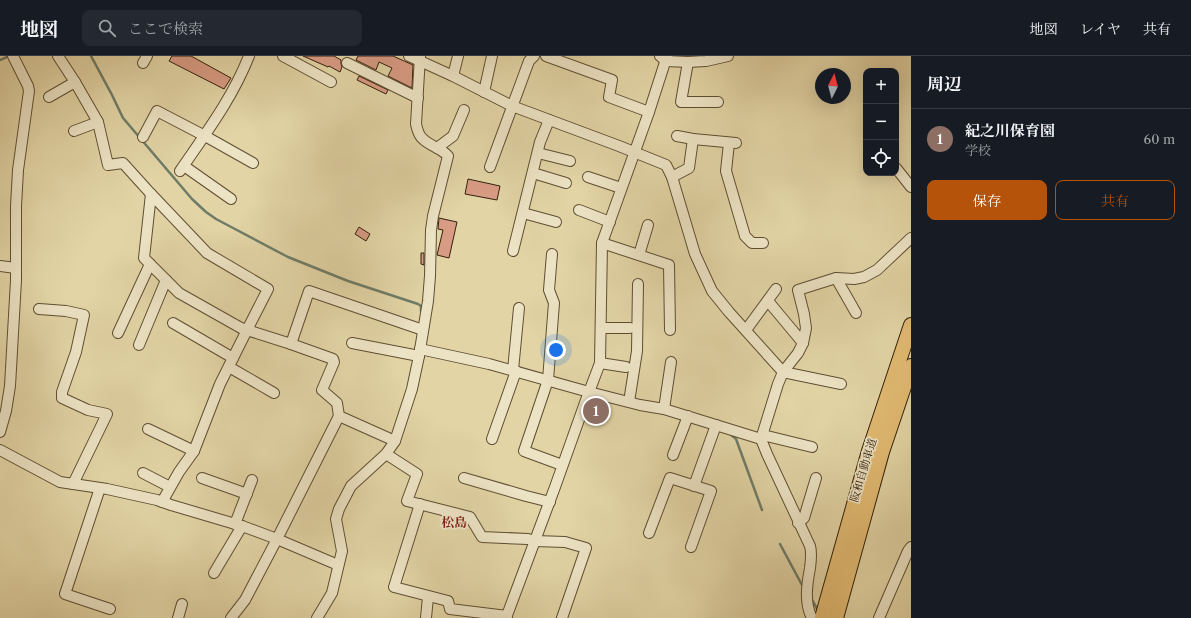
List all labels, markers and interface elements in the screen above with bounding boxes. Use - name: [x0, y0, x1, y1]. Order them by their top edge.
- search box: [82, 10, 362, 46]
- icon: search: [96, 17, 118, 39]
- text: 地図: [20, 18, 58, 41]
- text: ここで検索: [128, 19, 203, 38]
- text: 地図: [1030, 20, 1058, 38]
- text: レイヤ: [1080, 20, 1121, 38]
- text: 共有: [1143, 20, 1171, 38]
- north arrow: [815, 68, 851, 104]
- map controls: [863, 68, 899, 176]
- button: +: [863, 68, 899, 104]
- text: 周辺: [927, 74, 961, 94]
- button: −: [863, 104, 899, 140]
- text: 紀之川保育園: [965, 121, 1055, 140]
- text: 1: [937, 131, 943, 147]
- text: 60 m: [1144, 131, 1175, 147]
- button: locate: [863, 140, 899, 176]
- text: 学校: [965, 142, 991, 158]
- button: 保存: [927, 180, 1047, 220]
- button: 共有: [1055, 180, 1175, 220]
- your location: [546, 340, 566, 360]
- pin: 1: [583, 396, 609, 426]
- street label: 阪和自動車道: [847, 436, 879, 504]
- district label: 松島: [441, 514, 467, 530]

